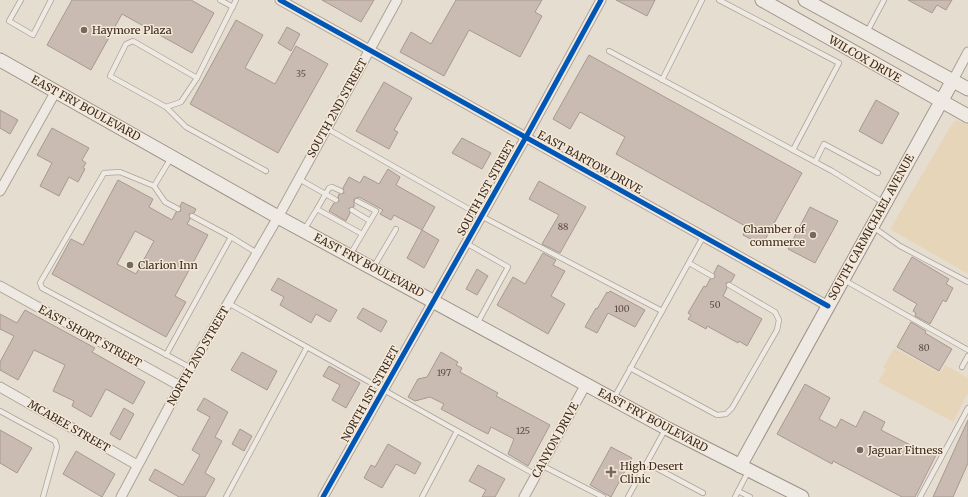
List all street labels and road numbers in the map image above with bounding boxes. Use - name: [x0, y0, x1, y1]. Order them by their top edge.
- street label: WILCOX DRIVE: [825, 32, 904, 85]
- street label: SOUTH 2ND STREET: [304, 56, 370, 160]
- street label: EAST FRY BOULEVARD: [29, 72, 143, 144]
- street label: EAST BARTOW DRIVE: [535, 127, 645, 197]
- street label: SOUTH 1ST STREET: [454, 138, 518, 238]
- street label: SOUTH CARMICHAEL AVENUE: [825, 151, 917, 303]
- street label: EAST FRY BOULEVARD: [311, 230, 427, 300]
- street label: EAST SHORT STREET: [36, 302, 144, 370]
- street label: NORTH 2ND STREET: [164, 304, 232, 408]
- street label: NORTH 1ST STREET: [338, 343, 402, 444]
- street label: EAST FRY BOULEVARD: [595, 385, 711, 455]
- street label: MCABEE STREET: [25, 397, 113, 455]
- street label: CANYON DRIVE: [529, 400, 581, 480]

